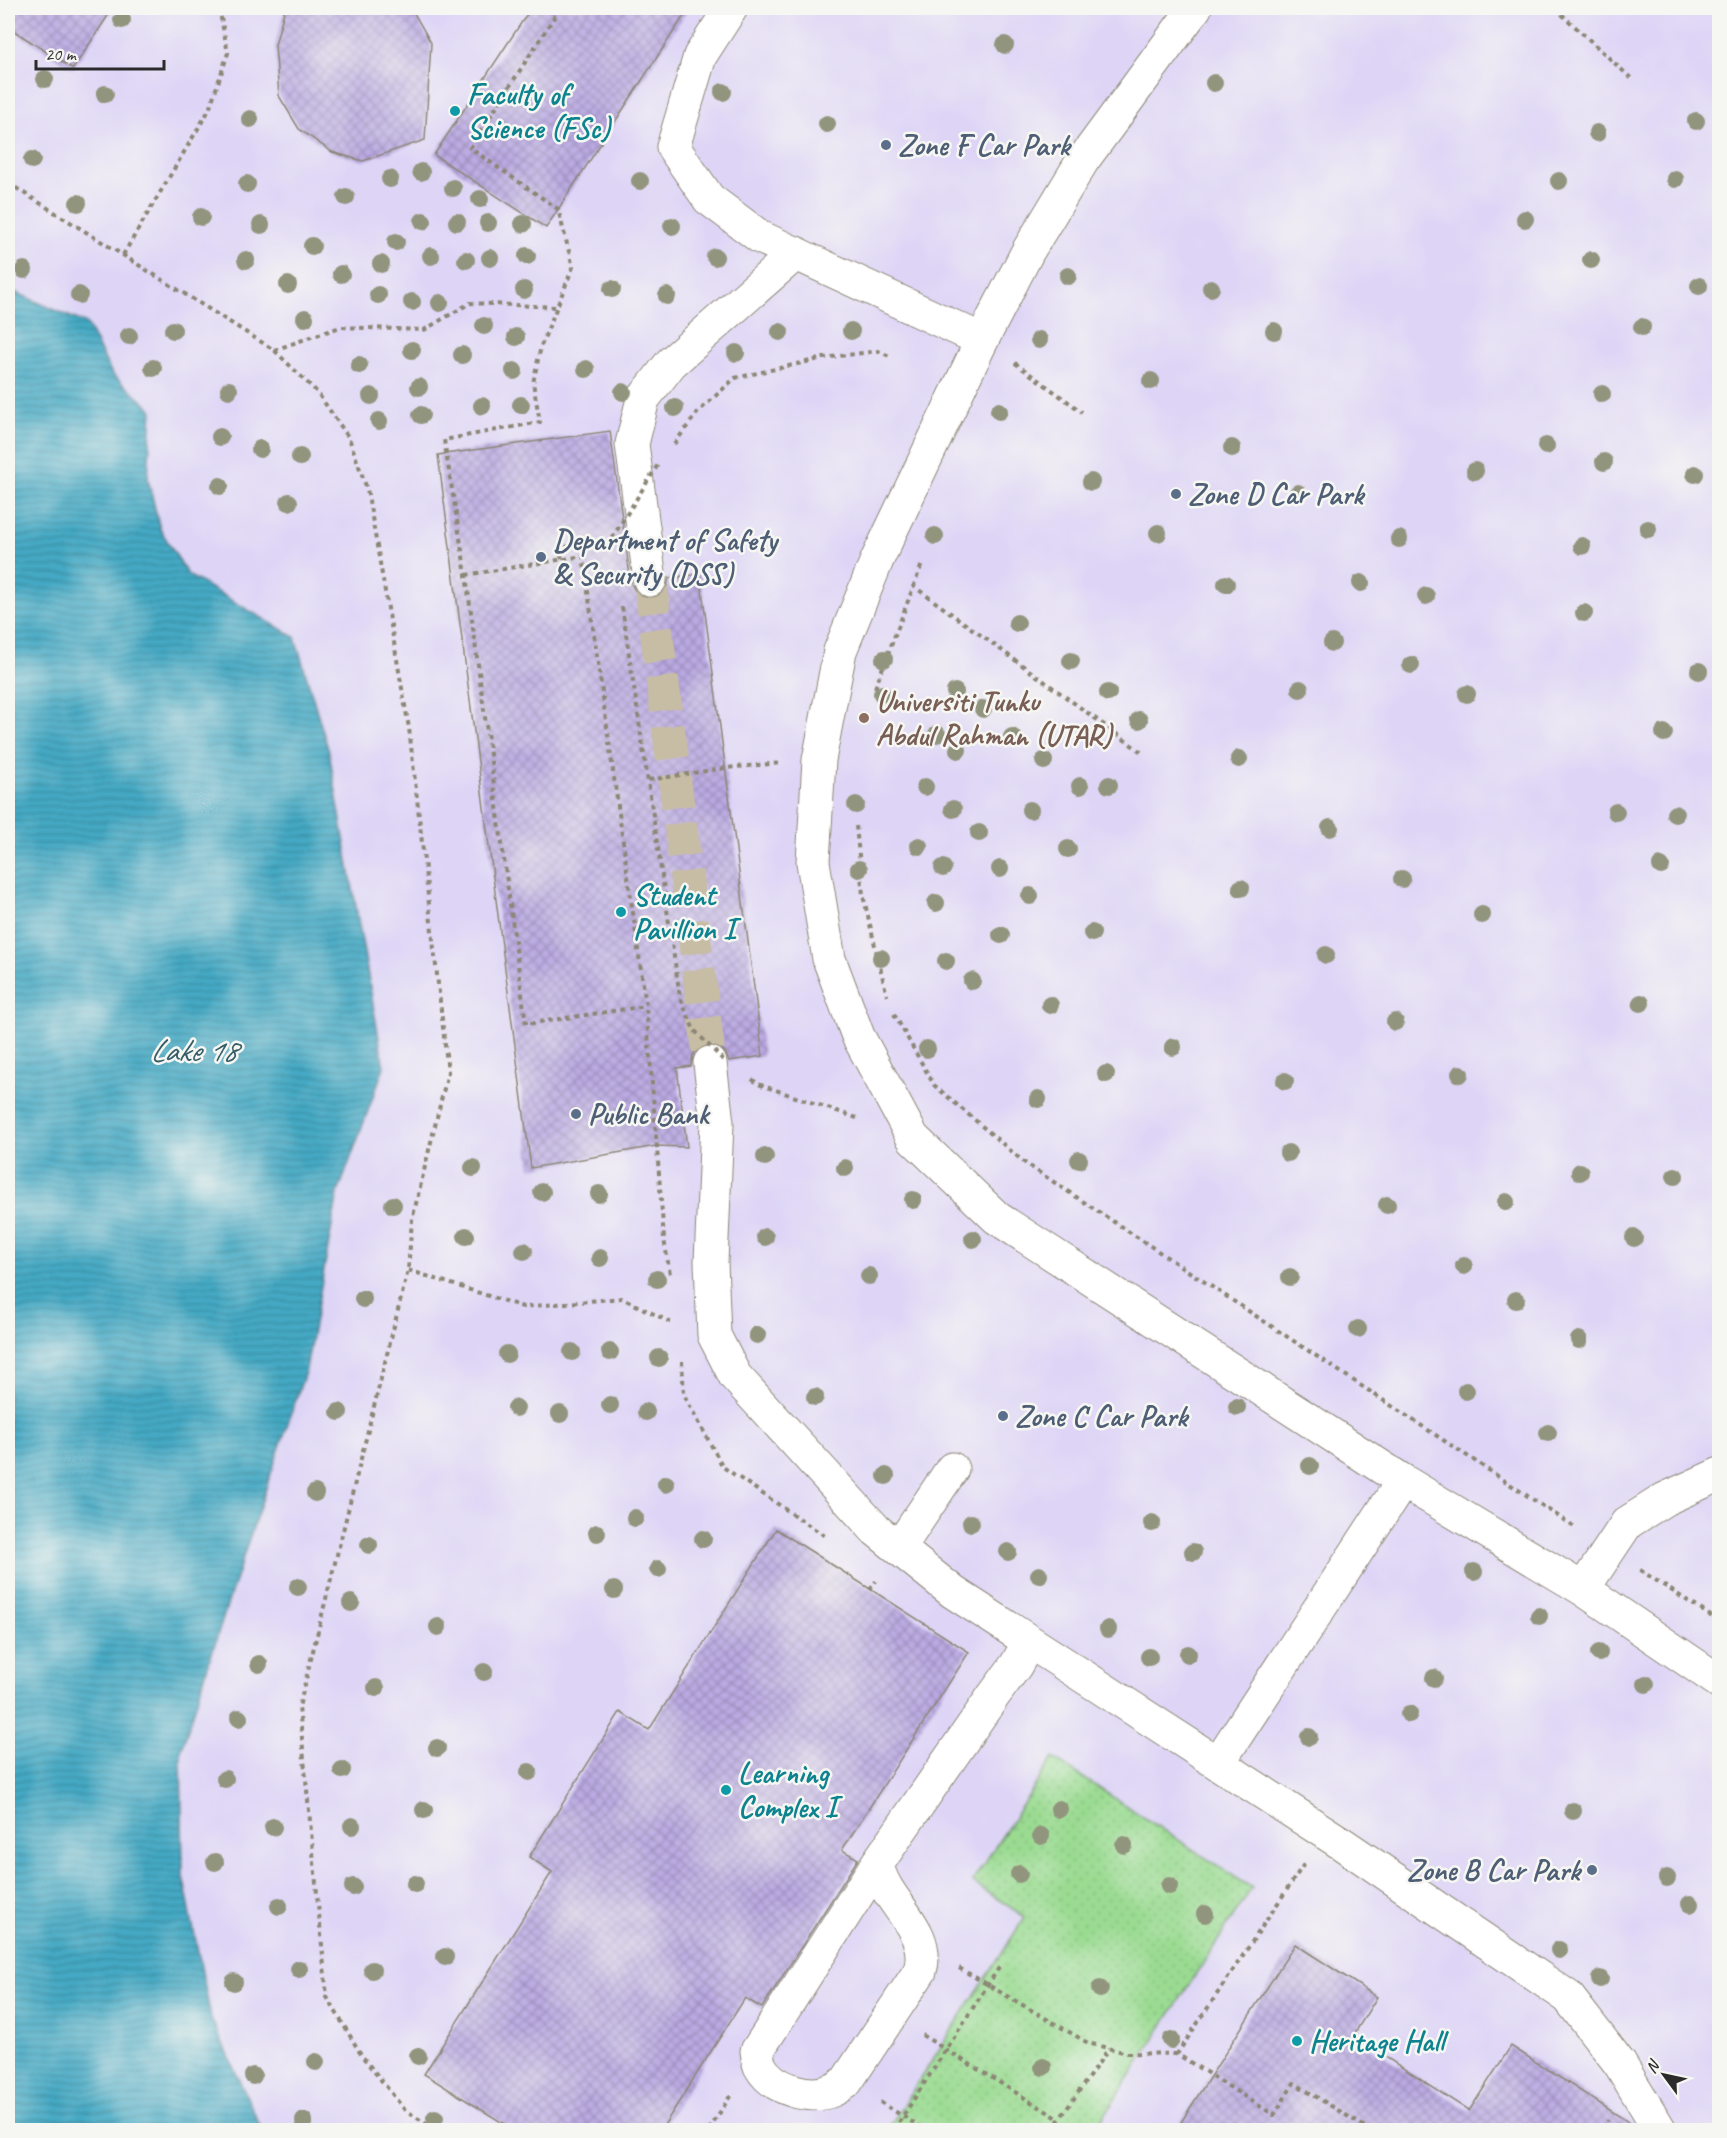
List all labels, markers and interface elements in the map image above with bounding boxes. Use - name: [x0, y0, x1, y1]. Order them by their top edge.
- scale bar: [36, 33, 164, 71]
- text: 20 m: [45, 43, 78, 65]
- place label: Faculty of Science (FSc): [467, 75, 612, 147]
- marker: Faculty of Science (FSc): [448, 104, 462, 118]
- place label: Zone F Car Park: [898, 126, 1073, 164]
- marker: Zone F Car Park: [879, 138, 893, 152]
- place label: Zone D Car Park: [1188, 475, 1366, 513]
- marker: Zone D Car Park: [1169, 487, 1183, 501]
- place label: Department of Safety & Security (DSS): [553, 521, 780, 593]
- marker: Department of Safety & Security (DSS): [534, 550, 548, 564]
- place label: Universiti Tunku Abdul Rahman (UTAR): [876, 682, 1114, 754]
- marker: Universiti Tunku Abdul Rahman (UTAR): [857, 711, 871, 725]
- place label: Student Pavillion I: [633, 876, 742, 948]
- marker: Student Pavillion I: [614, 905, 628, 919]
- water label: Lake 18: [150, 1030, 243, 1071]
- place label: Public Bank: [588, 1095, 711, 1133]
- marker: Public Bank: [569, 1107, 583, 1121]
- place label: Zone C Car Park: [1015, 1397, 1190, 1435]
- marker: Zone C Car Park: [996, 1409, 1010, 1423]
- place label: Learning Complex I: [738, 1754, 843, 1826]
- marker: Learning Complex I: [719, 1783, 733, 1797]
- place label: Zone B Car Park: [1407, 1851, 1583, 1889]
- marker: Zone B Car Park: [1585, 1863, 1599, 1877]
- place label: Heritage Hall: [1309, 2022, 1449, 2060]
- marker: Heritage Hall: [1290, 2034, 1304, 2048]
- north arrow: [1634, 2045, 1694, 2105]
- text: N: [1641, 2055, 1665, 2077]

